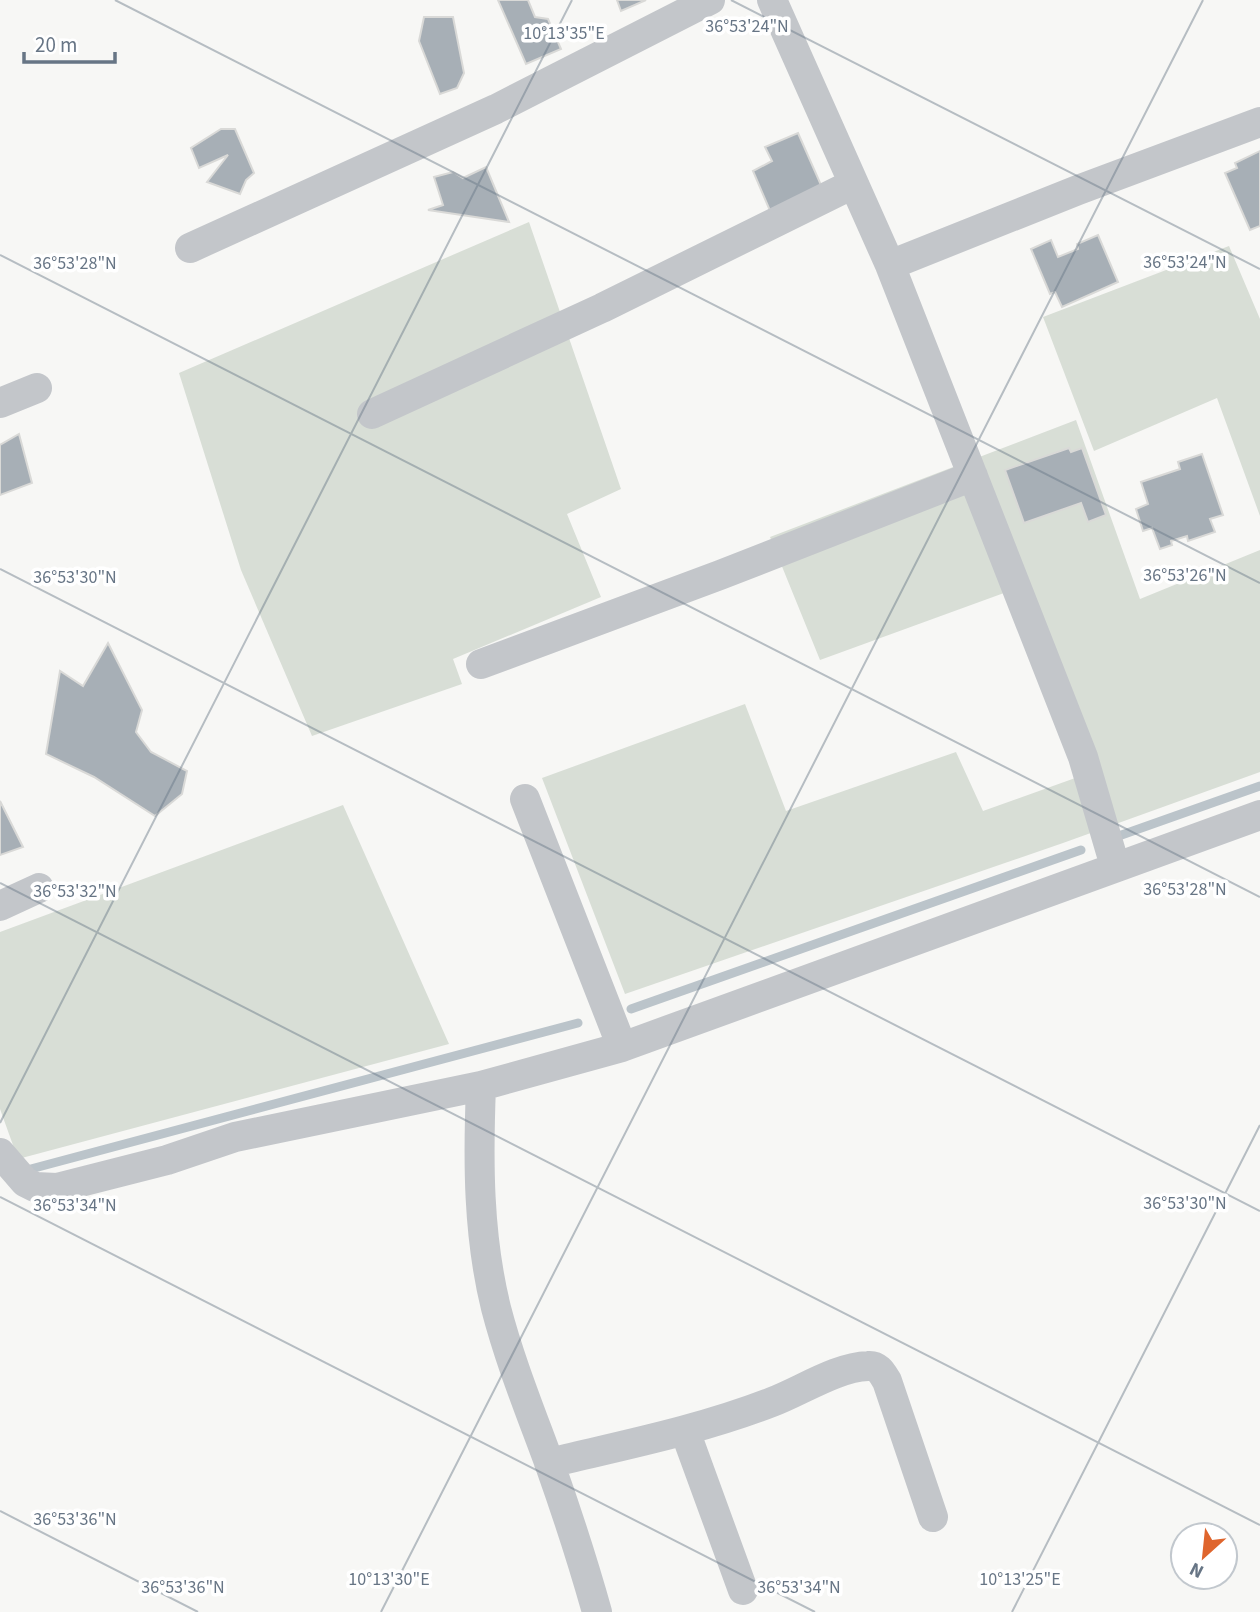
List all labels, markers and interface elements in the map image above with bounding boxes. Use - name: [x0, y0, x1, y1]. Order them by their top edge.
- text: 36°53'24"N: [705, 14, 789, 39]
- scale bar: [24, 21, 116, 65]
- text: 10°13'35"E: [523, 21, 605, 46]
- text: 20 m: [35, 30, 77, 60]
- text: 36°53'24"N: [1143, 250, 1227, 275]
- text: 36°53'28"N: [33, 251, 117, 276]
- text: 36°53'26"N: [1143, 563, 1227, 588]
- text: 36°53'30"N: [33, 565, 117, 590]
- text: 36°53'28"N: [1143, 877, 1227, 902]
- text: 36°53'32"N: [33, 879, 117, 904]
- text: 36°53'30"N: [1143, 1191, 1227, 1216]
- text: 36°53'34"N: [33, 1193, 117, 1218]
- text: 36°53'36"N: [33, 1507, 117, 1532]
- north arrow: [1169, 1521, 1239, 1591]
- text: N: [1185, 1555, 1209, 1585]
- text: 10°13'30"E: [348, 1567, 430, 1592]
- text: 10°13'25"E: [979, 1567, 1061, 1592]
- text: 36°53'36"N: [141, 1575, 225, 1600]
- text: 36°53'34"N: [757, 1575, 841, 1600]

